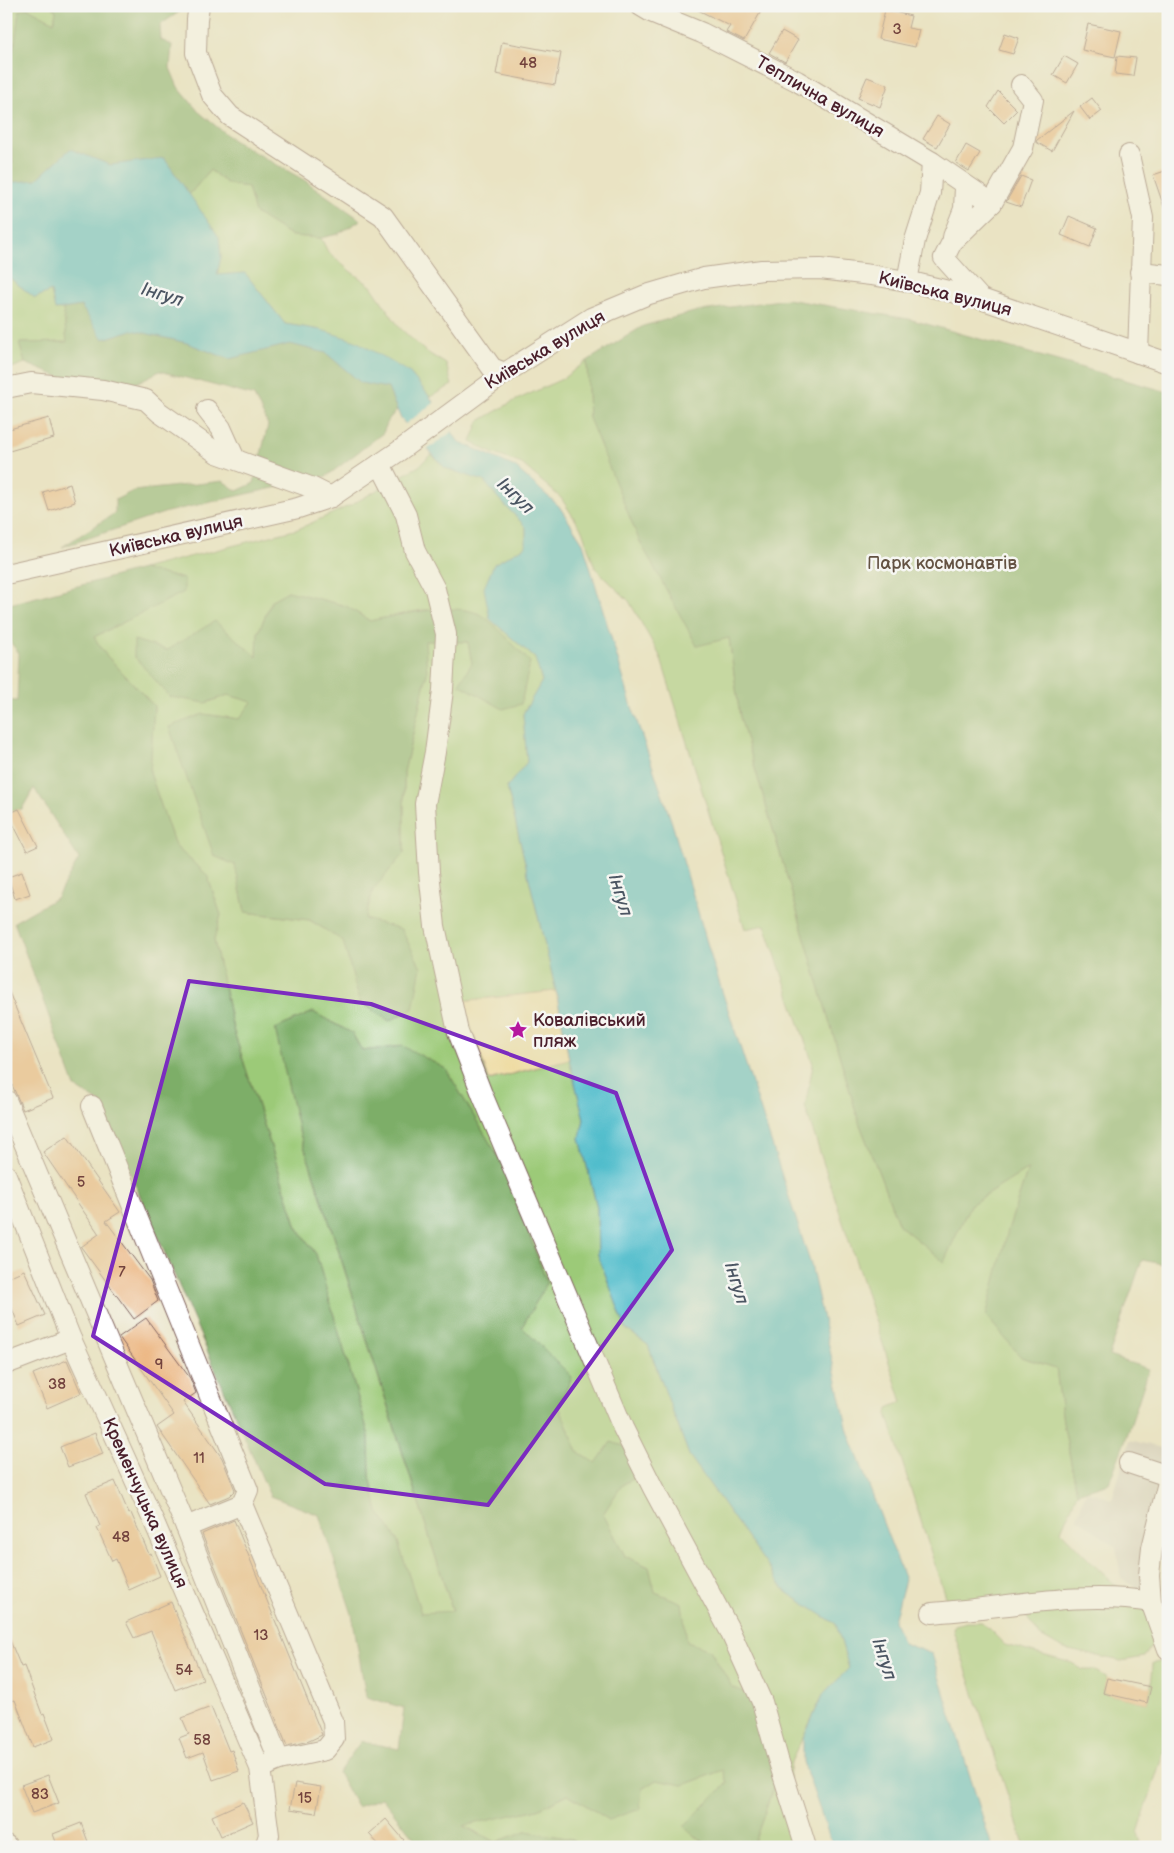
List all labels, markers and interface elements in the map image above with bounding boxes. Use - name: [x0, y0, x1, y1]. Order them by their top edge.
- house number: 3: [892, 20, 902, 39]
- street label: Теплична вулиця: [752, 52, 888, 142]
- house number: 48: [519, 54, 537, 73]
- street label: Київська вулиця: [876, 267, 1014, 321]
- water label: Інгул: [138, 278, 186, 312]
- street label: Київська вулиця: [481, 306, 609, 394]
- water label: Інгул: [491, 473, 539, 519]
- street label: Київська вулиця: [107, 510, 245, 562]
- park label: Парк космонавтів: [867, 553, 1018, 574]
- water label: Інгул: [603, 871, 637, 919]
- place label: Ковалівський пляж: [533, 1010, 646, 1052]
- place icon: Ковалівський пляж: [507, 1019, 529, 1041]
- house number: 5: [77, 1173, 85, 1192]
- water label: Інгул: [719, 1259, 753, 1307]
- house number: 7: [118, 1263, 126, 1282]
- house number: 9: [155, 1355, 163, 1374]
- house number: 38: [48, 1375, 66, 1394]
- street label: Кременчуцька вулиця: [98, 1415, 192, 1591]
- house number: 11: [193, 1449, 205, 1468]
- house number: 48: [112, 1528, 130, 1547]
- house number: 13: [253, 1626, 269, 1645]
- water label: Інгул: [866, 1635, 902, 1683]
- house number: 54: [175, 1661, 193, 1680]
- house number: 58: [193, 1731, 211, 1750]
- house number: 83: [31, 1785, 49, 1804]
- house number: 15: [298, 1789, 312, 1808]

